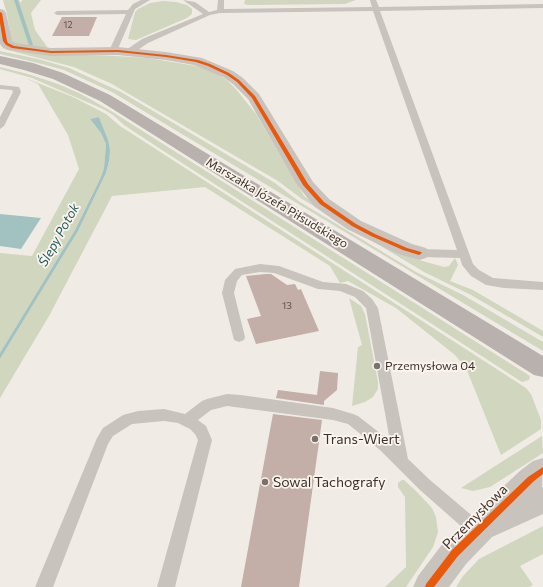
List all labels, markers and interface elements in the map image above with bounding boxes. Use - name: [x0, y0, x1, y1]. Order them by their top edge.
- house number: 12: [64, 20, 72, 30]
- street label: Marszałka Józefa Piłsudskiego: [203, 155, 351, 251]
- water label: Ślepy Potok: [35, 201, 83, 269]
- house number: 13: [282, 300, 292, 312]
- place label: Przemysłowa 04: [385, 359, 475, 373]
- marker: Przemysłowa 04: [372, 361, 382, 371]
- place label: Trans-Wiert: [323, 431, 400, 447]
- marker: Trans-Wiert: [310, 434, 320, 444]
- place label: Sowal Tachografy: [273, 474, 385, 490]
- marker: Sowal Tachografy: [260, 477, 270, 487]
- street label: Przemysłowa: [439, 481, 511, 553]

